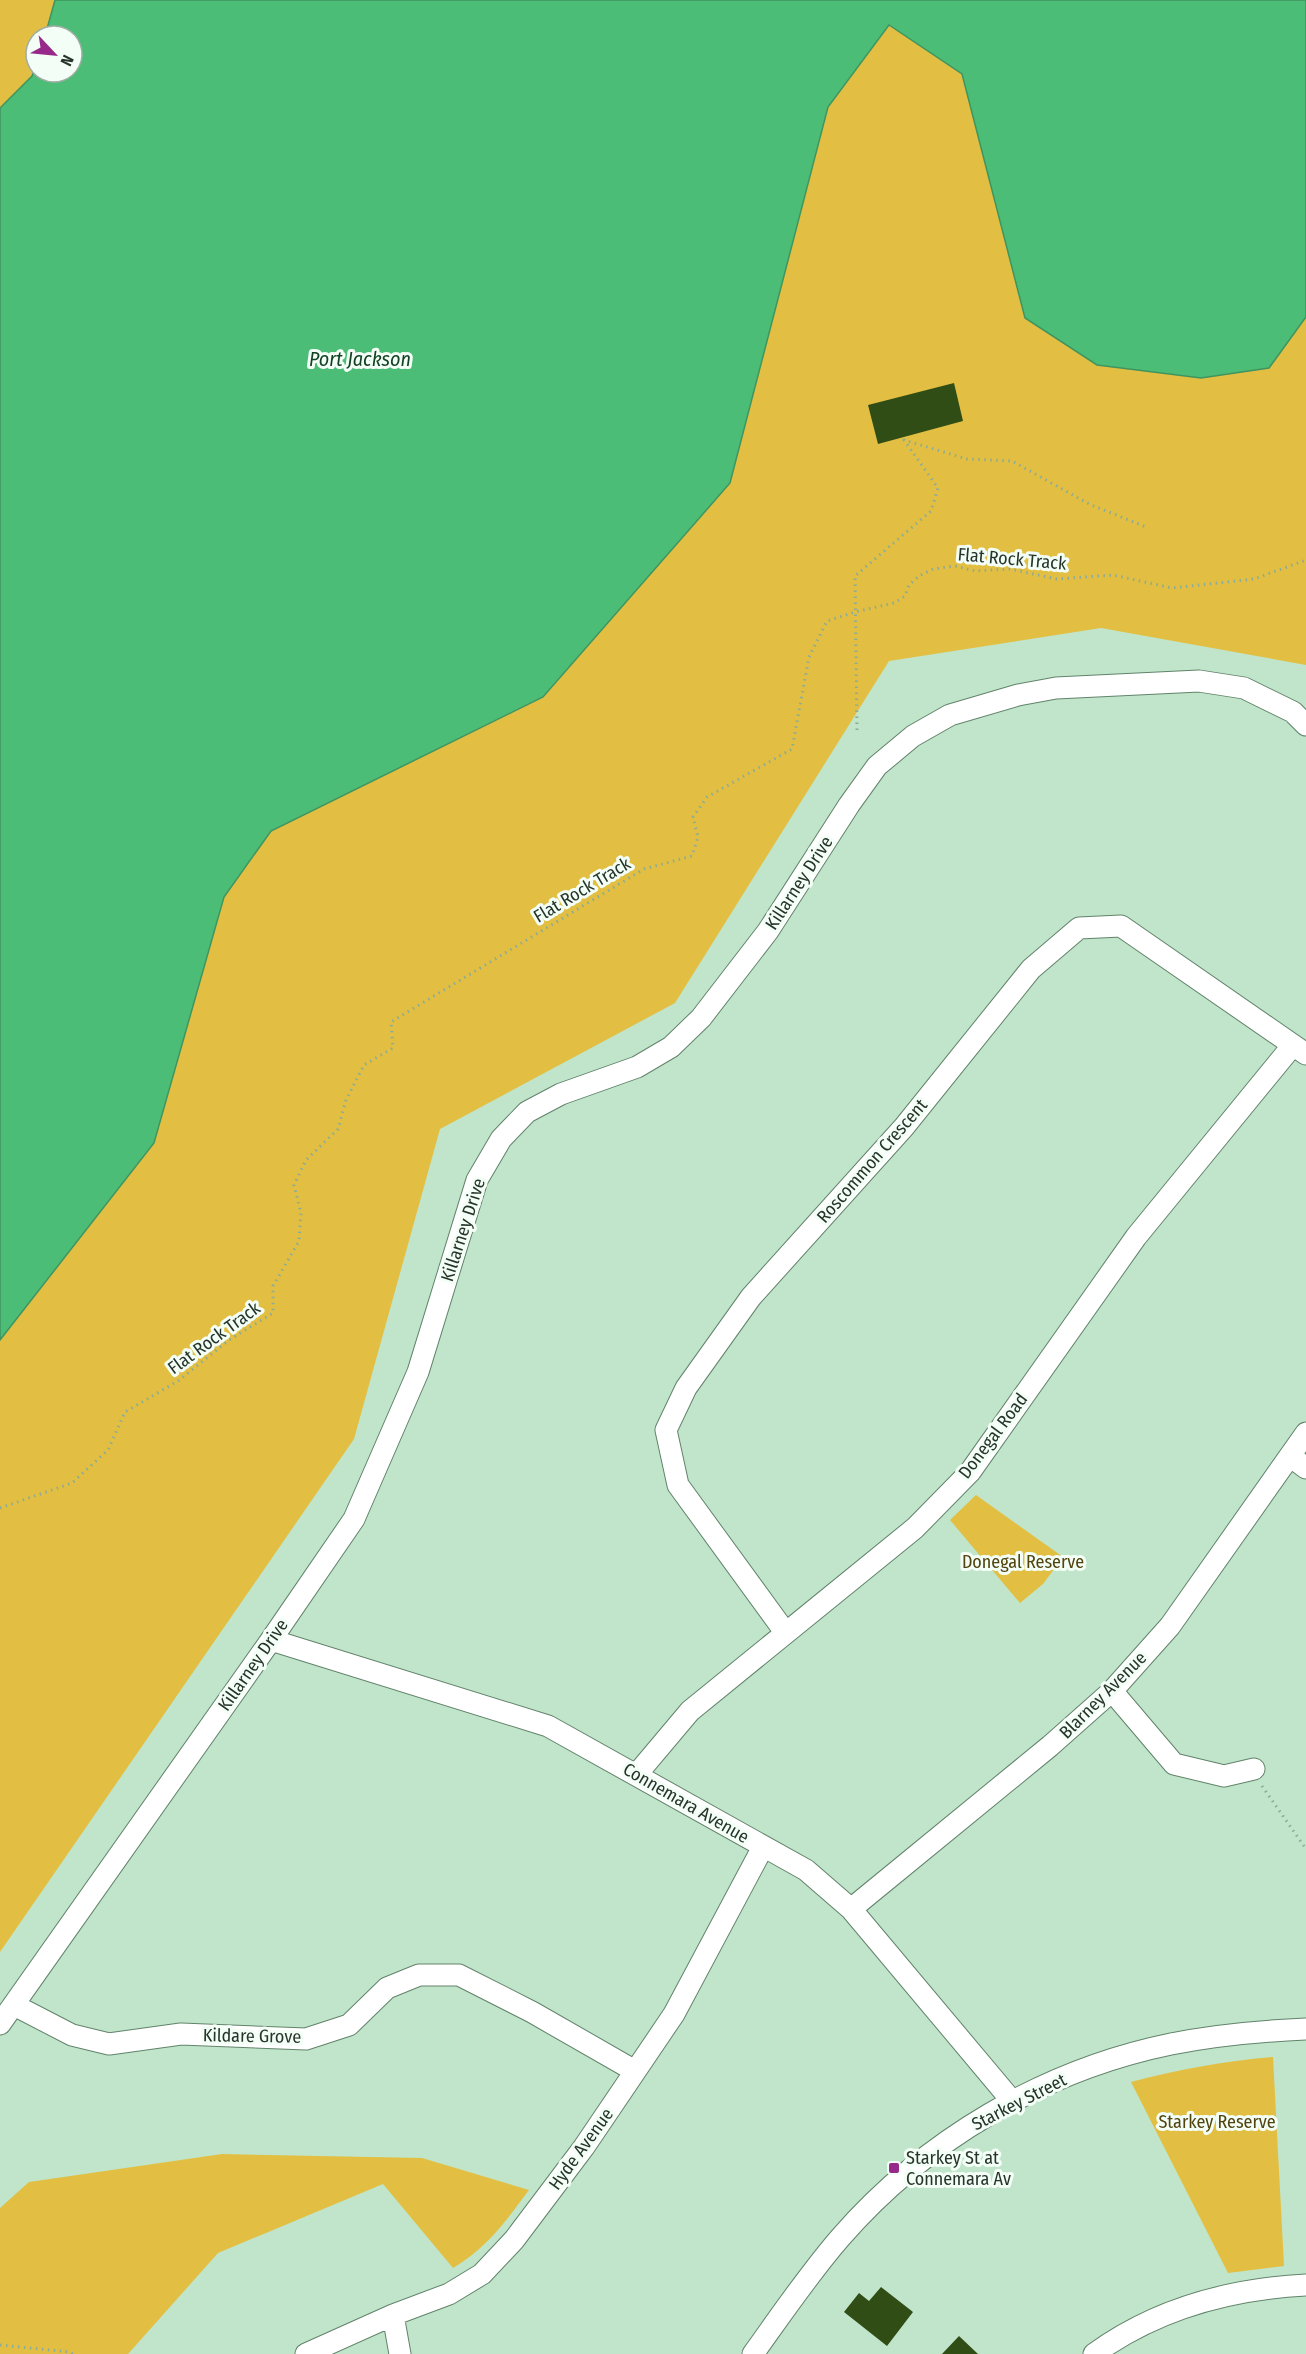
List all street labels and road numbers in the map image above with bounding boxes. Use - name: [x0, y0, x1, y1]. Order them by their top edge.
- street label: Flat Rock Track: [957, 543, 1068, 575]
- street label: Killarney Drive: [761, 832, 837, 934]
- street label: Flat Rock Track: [530, 852, 635, 928]
- street label: Roscommon Crescent: [812, 1094, 932, 1228]
- street label: Killarney Drive: [436, 1176, 490, 1284]
- street label: Flat Rock Track: [163, 1297, 265, 1379]
- street label: Donegal Road: [954, 1389, 1032, 1483]
- street label: Killarney Drive: [213, 1615, 293, 1715]
- street label: Blarney Avenue: [1055, 1647, 1151, 1743]
- street label: Connemara Avenue: [619, 1758, 753, 1848]
- street label: Kildare Grove: [203, 2024, 301, 2048]
- street label: Starkey Street: [968, 2069, 1070, 2135]
- street label: Hyde Avenue: [544, 2104, 618, 2194]

